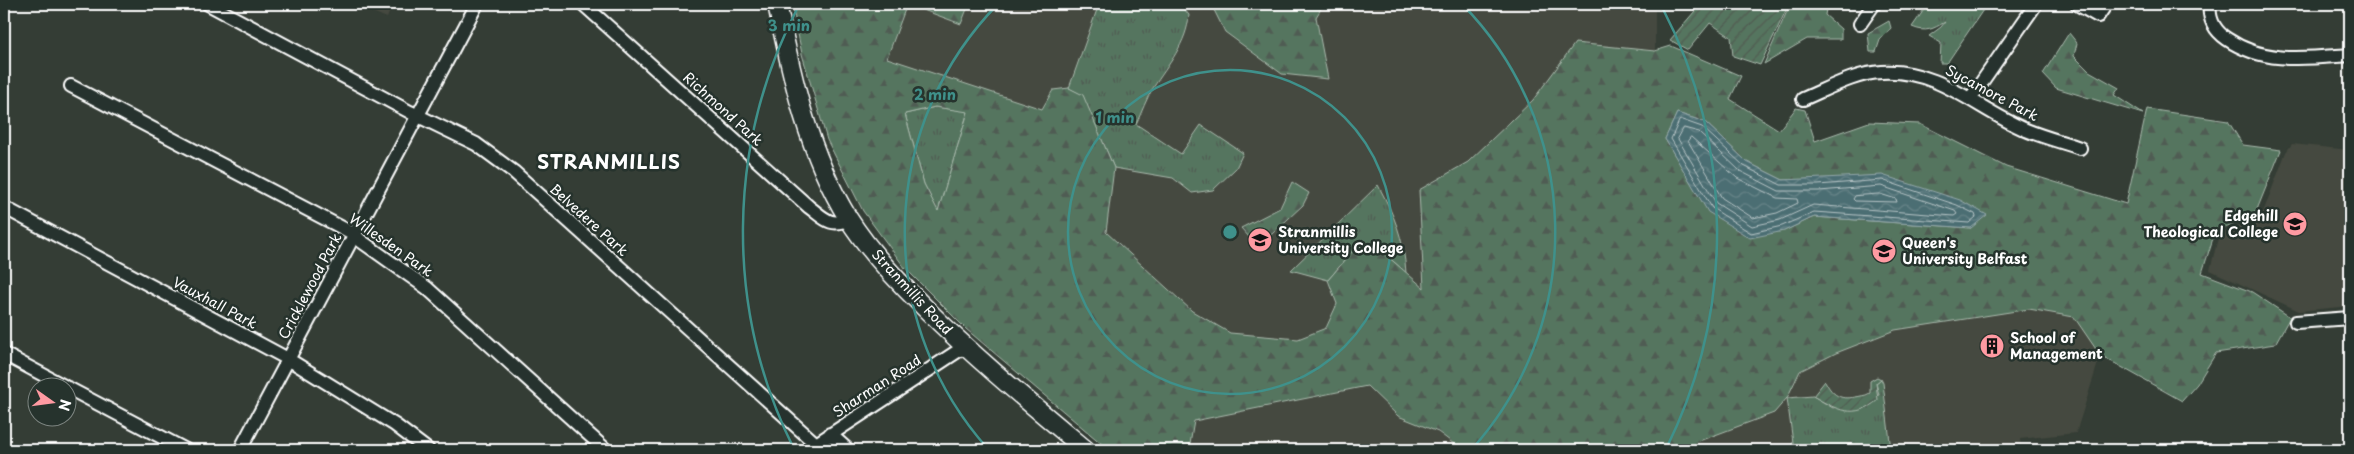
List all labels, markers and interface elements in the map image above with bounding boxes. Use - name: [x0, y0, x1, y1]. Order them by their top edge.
- text: 3 min: [768, 13, 810, 36]
- street label: Sycamore Park: [1942, 59, 2043, 126]
- street label: Richmond Park: [679, 67, 768, 151]
- text: 2 min: [914, 82, 956, 105]
- text: 1 min: [1096, 105, 1134, 128]
- district label: STRANMILLIS: [537, 147, 681, 175]
- street label: Belvedere Park: [545, 179, 634, 261]
- place label: Edgehill Theological College: [2143, 205, 2278, 242]
- street label: Willesden Park: [345, 208, 438, 282]
- school or university icon: Edgehill Theological College: [2282, 211, 2308, 237]
- place label: Stranmillis University College: [1278, 221, 1404, 258]
- centre of rings: [1221, 223, 1239, 241]
- school or university icon: Stranmillis University College: [1247, 227, 1273, 253]
- street label: Cricklewood Park: [273, 229, 347, 343]
- place label: Queen's University Belfast: [1902, 232, 2028, 269]
- school or university icon: Queen's University Belfast: [1871, 238, 1897, 264]
- street label: Stranmillis Road: [867, 244, 958, 339]
- street label: Vauxhall Park: [169, 271, 262, 334]
- place label: School of Management: [2010, 327, 2103, 364]
- building icon: School of Management: [1979, 333, 2005, 359]
- street label: Sharman Road: [828, 349, 925, 422]
- north arrow: [28, 376, 78, 426]
- text: N: [54, 397, 77, 413]

